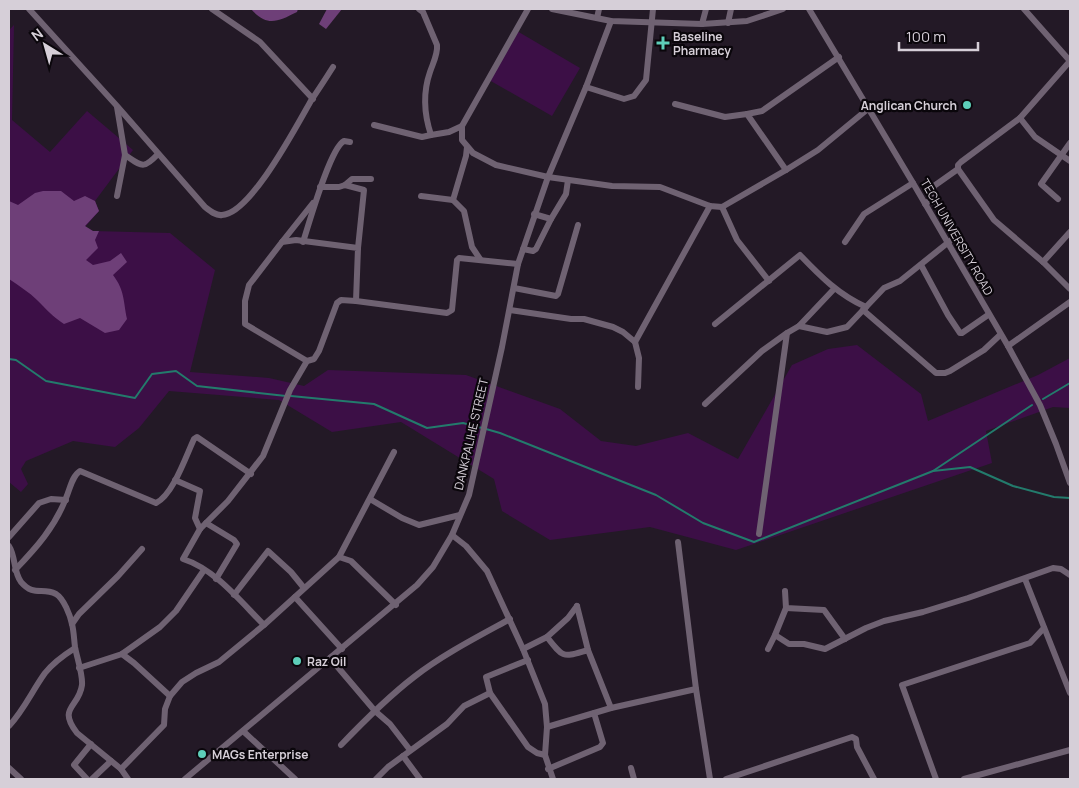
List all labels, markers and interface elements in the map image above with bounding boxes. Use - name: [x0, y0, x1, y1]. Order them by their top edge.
- north arrow: [20, 20, 70, 70]
- scale bar: [899, 20, 978, 52]
- text: N: [27, 24, 47, 45]
- text: 100 m: [906, 26, 946, 47]
- place label: Baseline Pharmacy: [673, 28, 731, 59]
- marker: Baseline Pharmacy: [657, 37, 669, 49]
- place label: Anglican Church: [861, 97, 957, 114]
- marker: Anglican Church: [961, 99, 973, 111]
- street label: TECH UNIVERSITY ROAD: [917, 176, 997, 298]
- street label: DANKPALIHE STREET: [450, 376, 492, 492]
- place label: Raz Oil: [307, 653, 346, 670]
- marker: Raz Oil: [291, 655, 303, 667]
- place label: MAGs Enterprise: [212, 746, 308, 763]
- marker: MAGs Enterprise: [196, 748, 208, 760]

